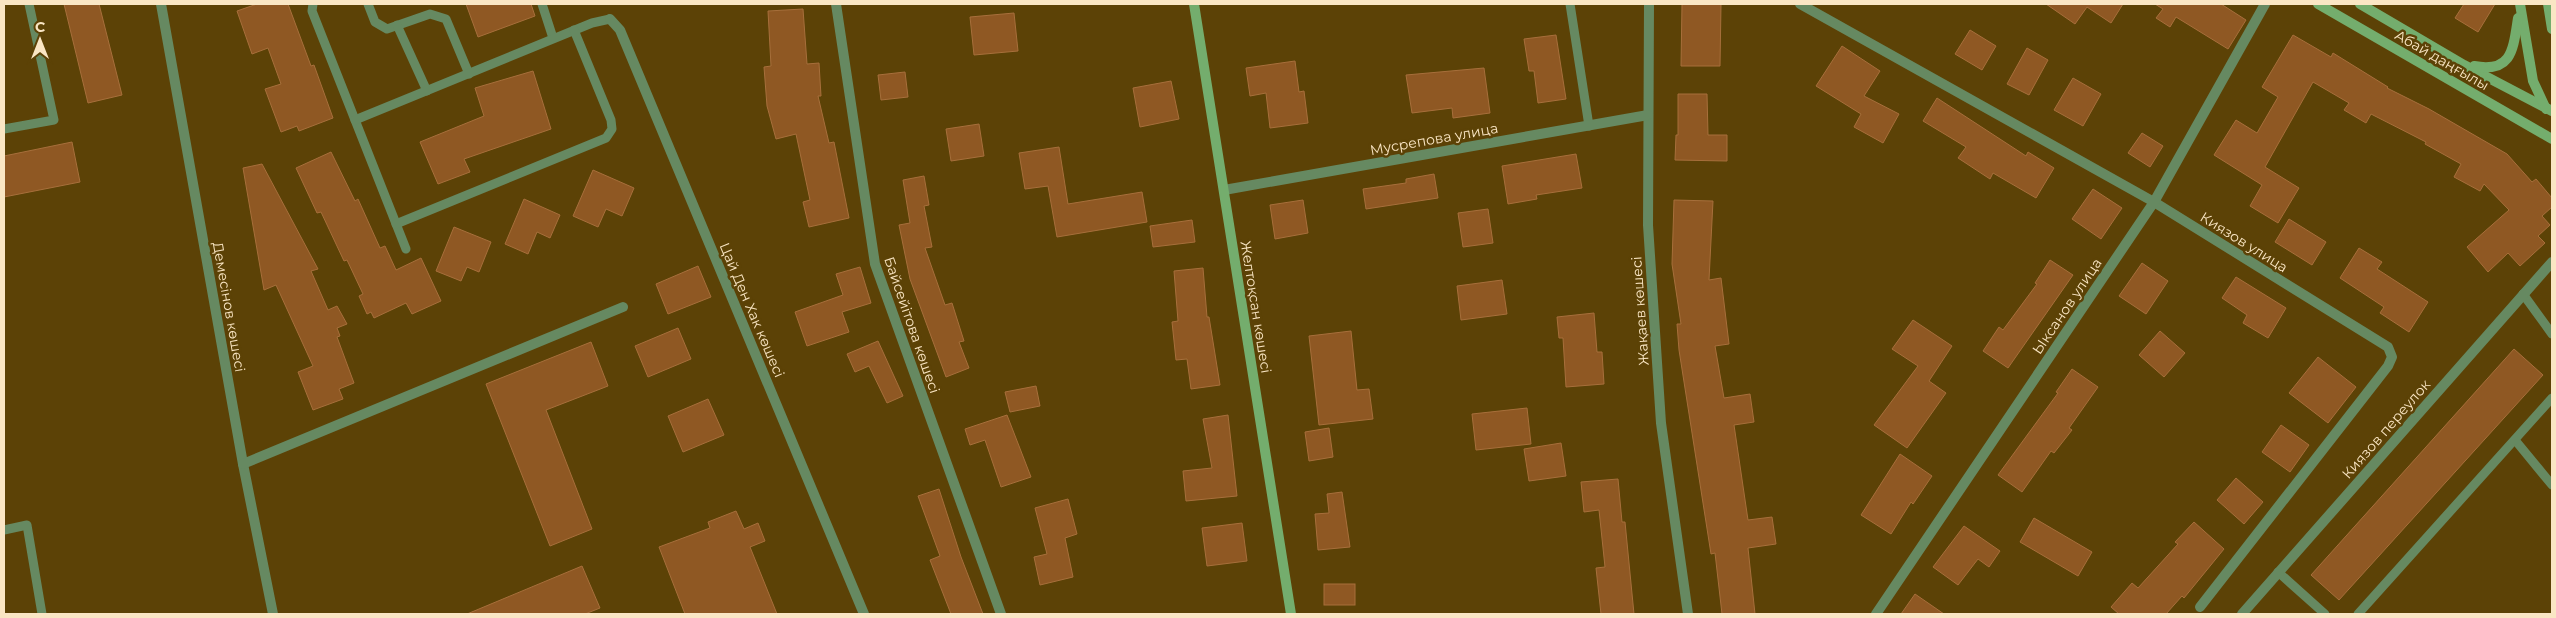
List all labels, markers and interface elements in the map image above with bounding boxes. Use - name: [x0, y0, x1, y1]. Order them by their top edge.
- north arrow: [15, 15, 65, 65]
- text: С: [35, 18, 45, 36]
- street label: Абай даңғылы: [2392, 26, 2492, 94]
- street label: Мусрепова улица: [1369, 119, 1499, 159]
- street label: Киязов улица: [2197, 208, 2291, 276]
- street label: Цай Ден Хак көшесі: [715, 240, 789, 380]
- street label: Желтоқсан көшесі: [1237, 240, 1275, 374]
- street label: Демесінов көшесі: [209, 241, 249, 373]
- street label: Байсейітова көшесі: [880, 254, 944, 396]
- street label: Ыксанов улица: [2028, 255, 2106, 357]
- street label: Жақаев көшесі: [1627, 256, 1653, 366]
- street label: Киязов переулок: [2338, 376, 2434, 482]

